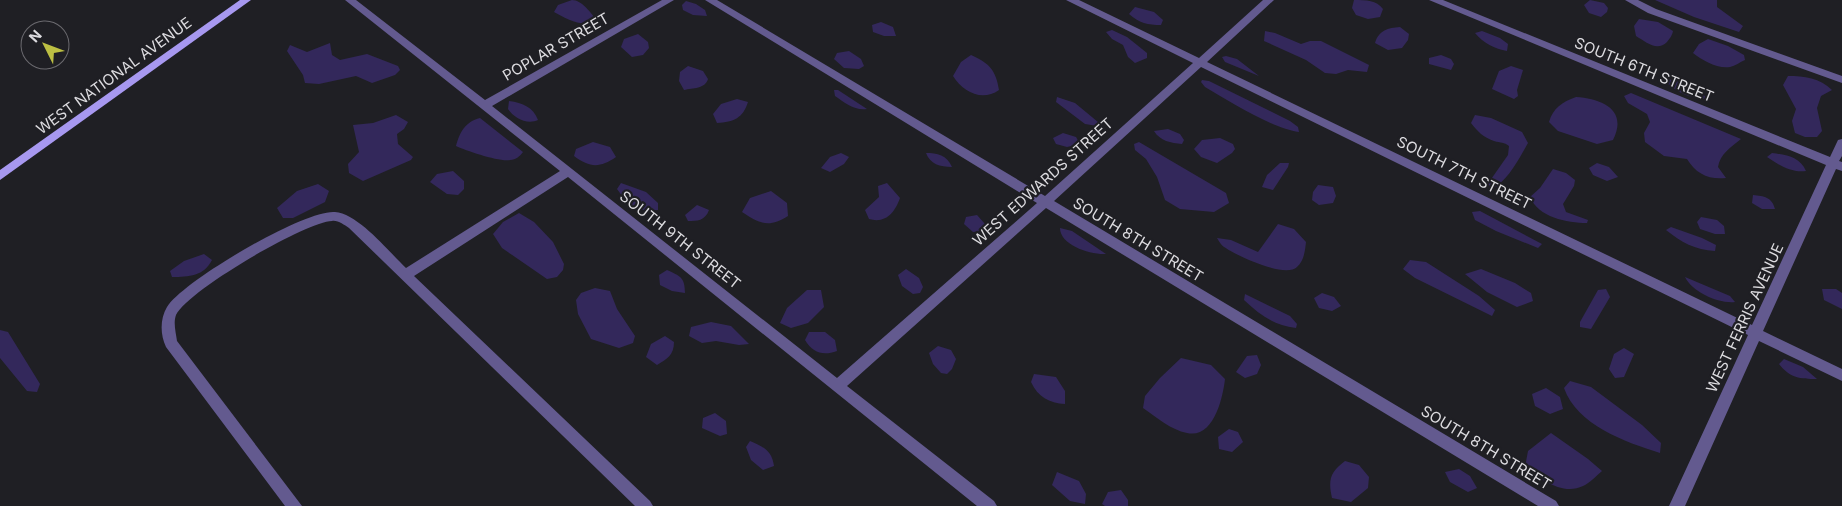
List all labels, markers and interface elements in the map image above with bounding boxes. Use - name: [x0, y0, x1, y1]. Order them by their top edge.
- street label: POPLAR STREET: [499, 8, 612, 85]
- street label: WEST NATIONAL AVENUE: [33, 14, 195, 138]
- north arrow: [20, 20, 70, 70]
- street label: SOUTH 6TH STREET: [1572, 33, 1717, 106]
- street label: WEST EDWARDS STREET: [969, 114, 1117, 250]
- street label: SOUTH 7TH STREET: [1394, 132, 1535, 213]
- street label: SOUTH 9TH STREET: [616, 186, 745, 293]
- street label: SOUTH 8TH STREET: [1070, 193, 1207, 286]
- street label: WEST FERRIS AVENUE: [1702, 240, 1788, 395]
- street label: SOUTH 8TH STREET: [1418, 401, 1555, 494]

